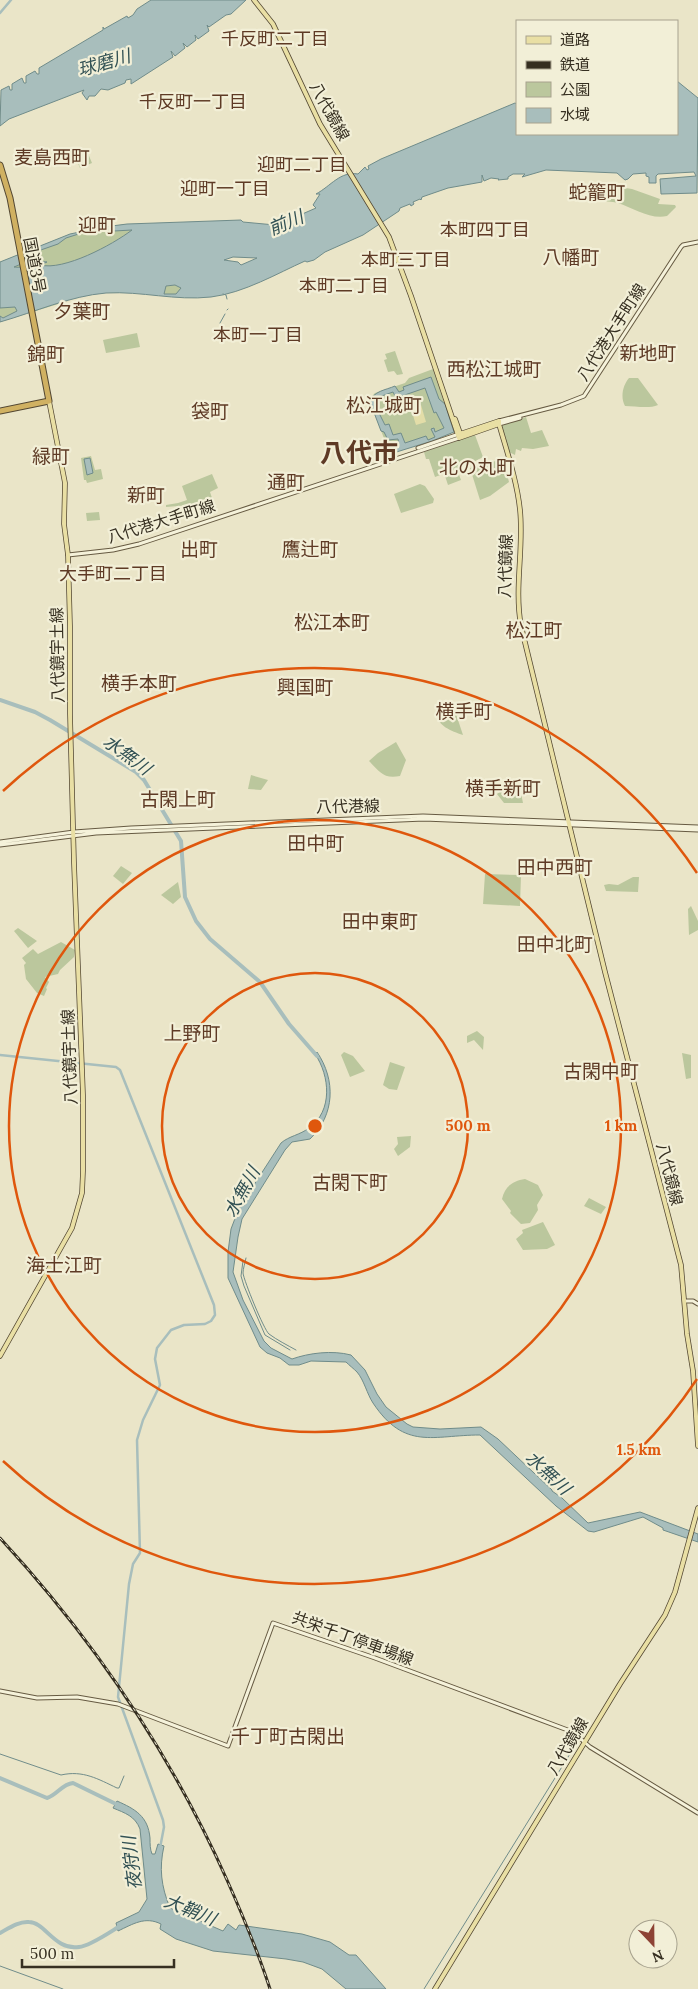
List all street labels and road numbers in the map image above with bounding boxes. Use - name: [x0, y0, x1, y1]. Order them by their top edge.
- street label: 八代鏡線: [306, 78, 354, 144]
- street label: 国道3号: [20, 235, 50, 295]
- street label: 八代港大手町線: [572, 280, 650, 384]
- street label: 八代港大手町線: [105, 495, 217, 547]
- street label: 八代鏡線: [494, 534, 516, 598]
- street label: 八代鏡宇土線: [46, 607, 68, 703]
- street label: 八代港線: [316, 795, 380, 817]
- street label: 八代鏡宇土線: [57, 1009, 81, 1105]
- street label: 八代鏡線: [653, 1141, 687, 1207]
- street label: 共栄千丁停車場線: [289, 1607, 417, 1669]
- street label: 八代鏡線: [542, 1713, 592, 1779]

